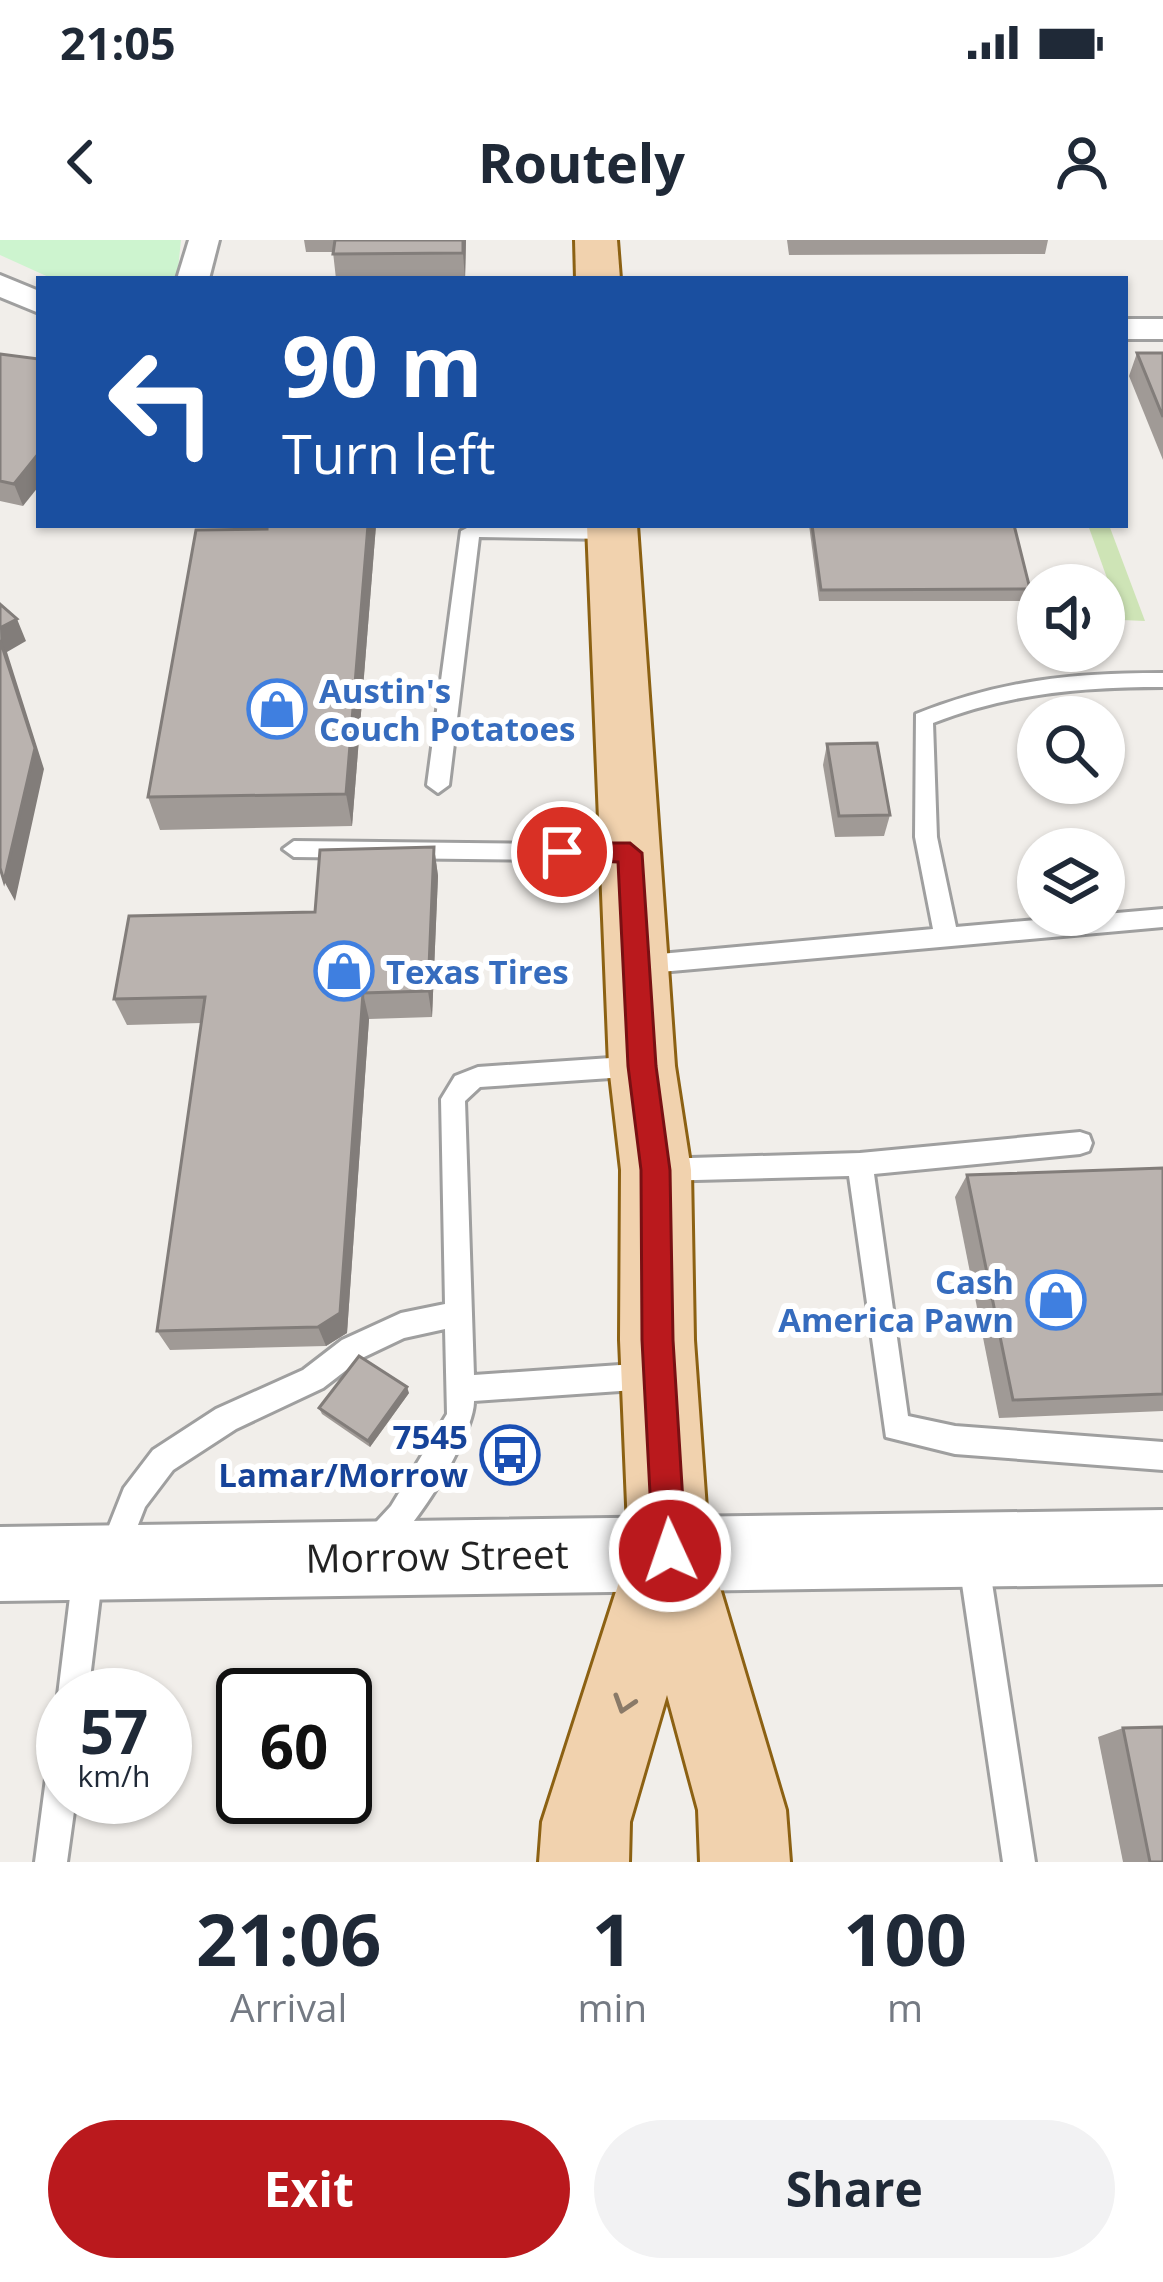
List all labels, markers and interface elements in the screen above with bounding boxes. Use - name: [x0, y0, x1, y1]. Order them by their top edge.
- text: 21:05: [60, 12, 176, 73]
- text: Routely: [478, 125, 685, 199]
- icon: back: [48, 129, 114, 195]
- icon: person: [1049, 129, 1115, 195]
- text: 90 m: [282, 307, 482, 422]
- icon: left: [84, 324, 240, 480]
- text: Turn left: [282, 416, 495, 490]
- map controls: [1017, 564, 1125, 936]
- button: sound: [1017, 564, 1125, 672]
- place label: Austin's Couch Potatoes: [319, 668, 575, 751]
- shop icon: Austin's Couch Potatoes: [246, 678, 308, 740]
- button: search: [1017, 696, 1125, 804]
- pin: [511, 801, 613, 903]
- icon: arrive: [529, 819, 595, 885]
- button: layers: [1017, 828, 1125, 936]
- shop icon: Texas Tires: [313, 940, 375, 1002]
- place label: Texas Tires: [386, 949, 569, 994]
- place label: Cash America Pawn: [778, 1259, 1014, 1342]
- shop icon: Cash America Pawn: [1025, 1269, 1087, 1331]
- place label: 7545 Lamar/Morrow: [218, 1414, 468, 1497]
- bus stop icon: 7545 Lamar/Morrow: [479, 1424, 541, 1486]
- position arrow: [607, 1488, 733, 1614]
- street label: Morrow Street: [305, 1526, 569, 1584]
- speed limit sign: 60: [216, 1668, 372, 1824]
- text: 57: [80, 1690, 148, 1772]
- one-way arrow: [614, 1693, 639, 1714]
- text: km/h: [78, 1755, 150, 1796]
- text: 21:06: [196, 1889, 381, 1987]
- text: 1: [592, 1889, 633, 1987]
- text: 100: [843, 1889, 967, 1987]
- text: Arrival: [230, 1980, 347, 2033]
- text: min: [577, 1980, 647, 2033]
- text: m: [887, 1980, 923, 2033]
- button: Exit: [48, 2120, 570, 2258]
- button: Share: [594, 2120, 1115, 2258]

